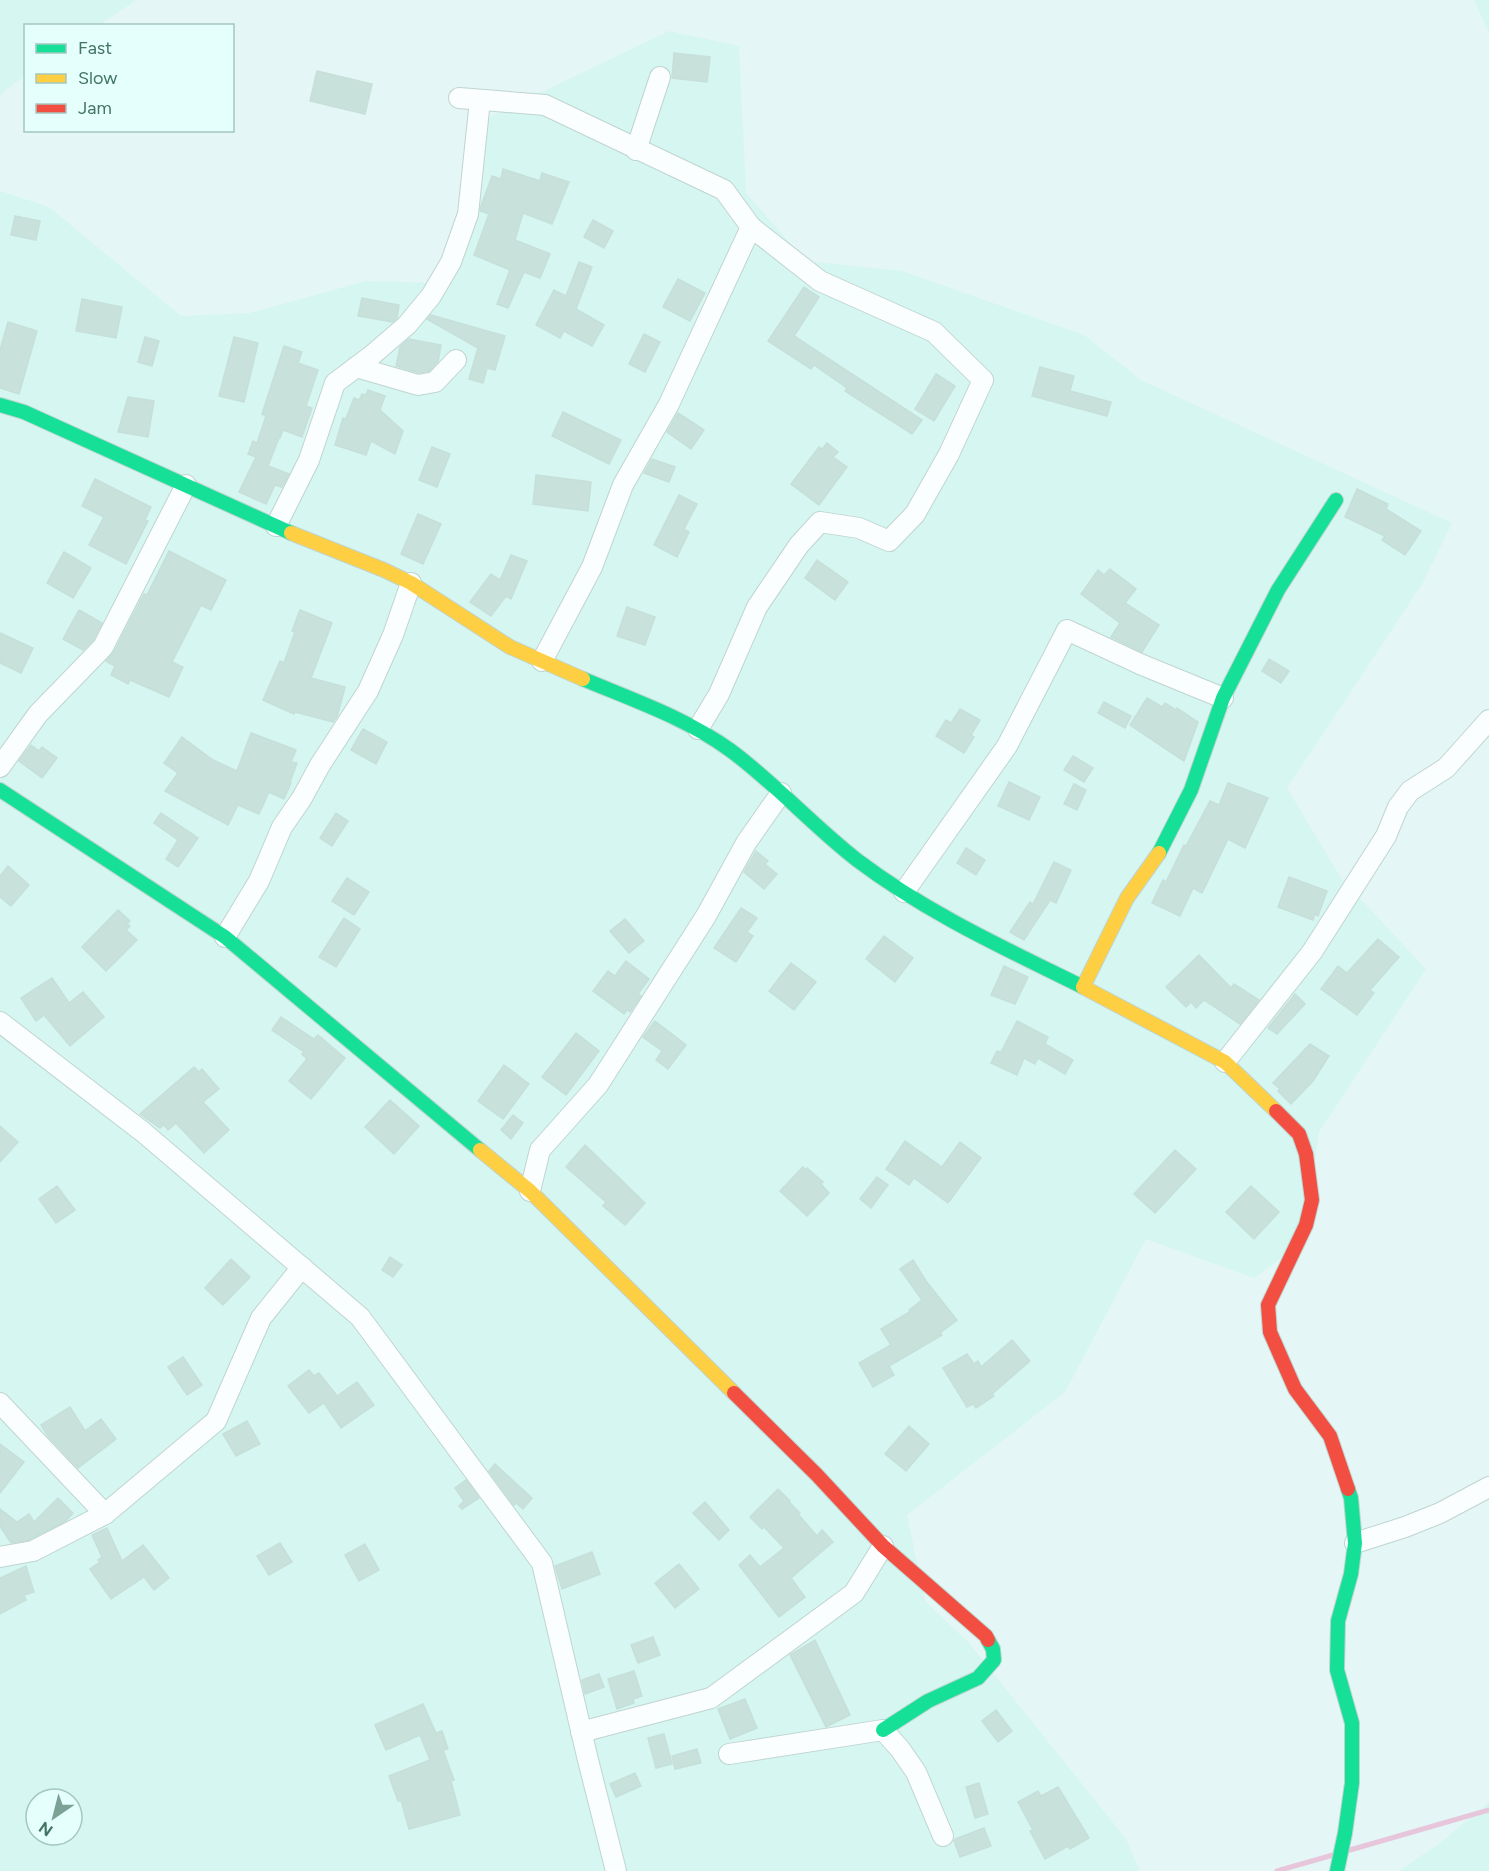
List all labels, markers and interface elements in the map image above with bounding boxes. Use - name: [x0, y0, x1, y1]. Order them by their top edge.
- legend: [24, 24, 234, 132]
- text: Fast: [78, 37, 112, 59]
- text: Slow: [78, 67, 117, 89]
- text: Jam: [78, 97, 112, 119]
- north arrow: [24, 1787, 84, 1847]
- text: N: [35, 1818, 56, 1840]

